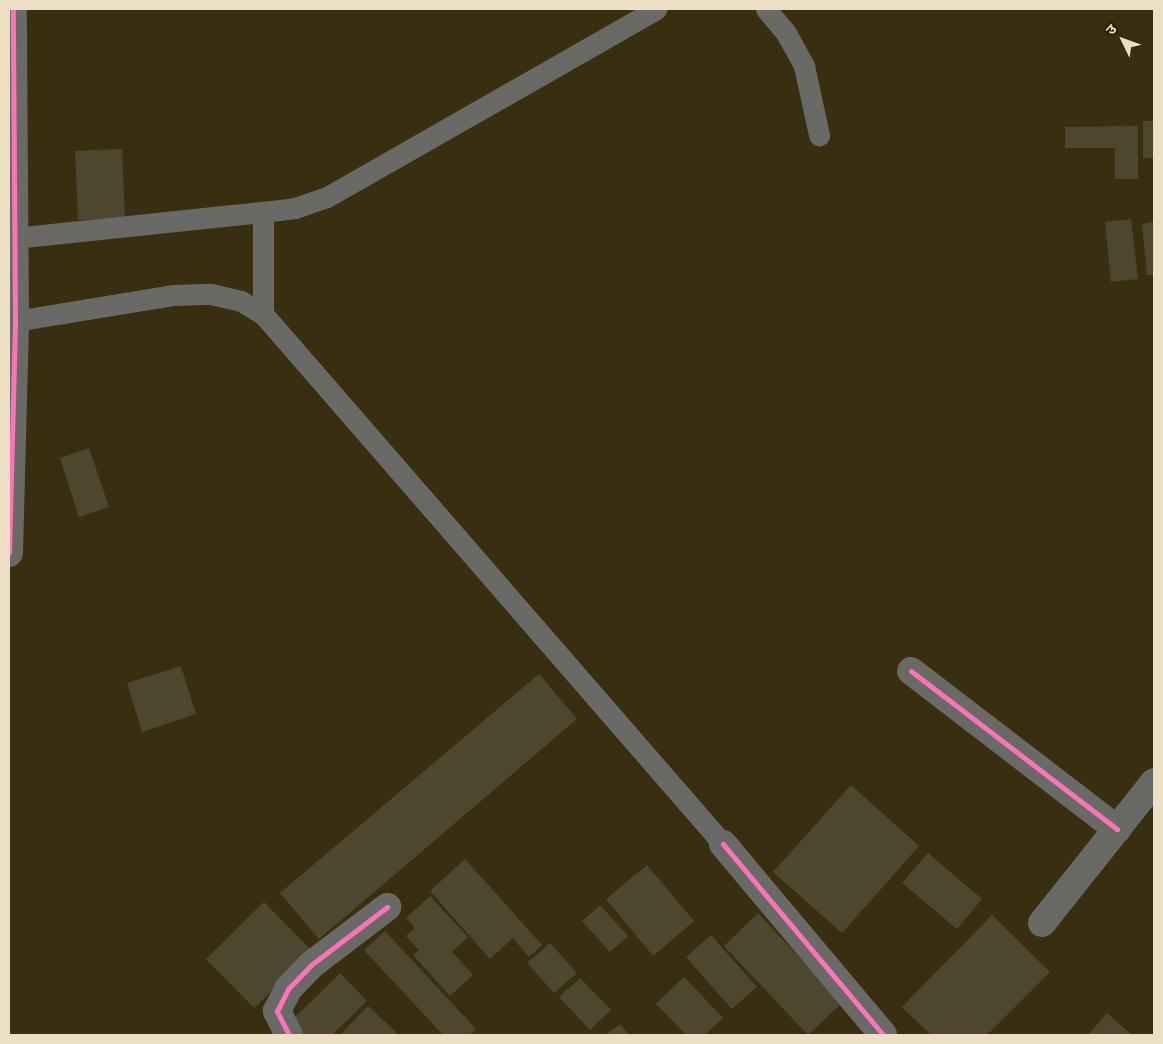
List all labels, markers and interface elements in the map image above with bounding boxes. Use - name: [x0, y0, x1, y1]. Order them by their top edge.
- north arrow: [1098, 15, 1148, 65]
- text: उ: [1101, 20, 1122, 40]

